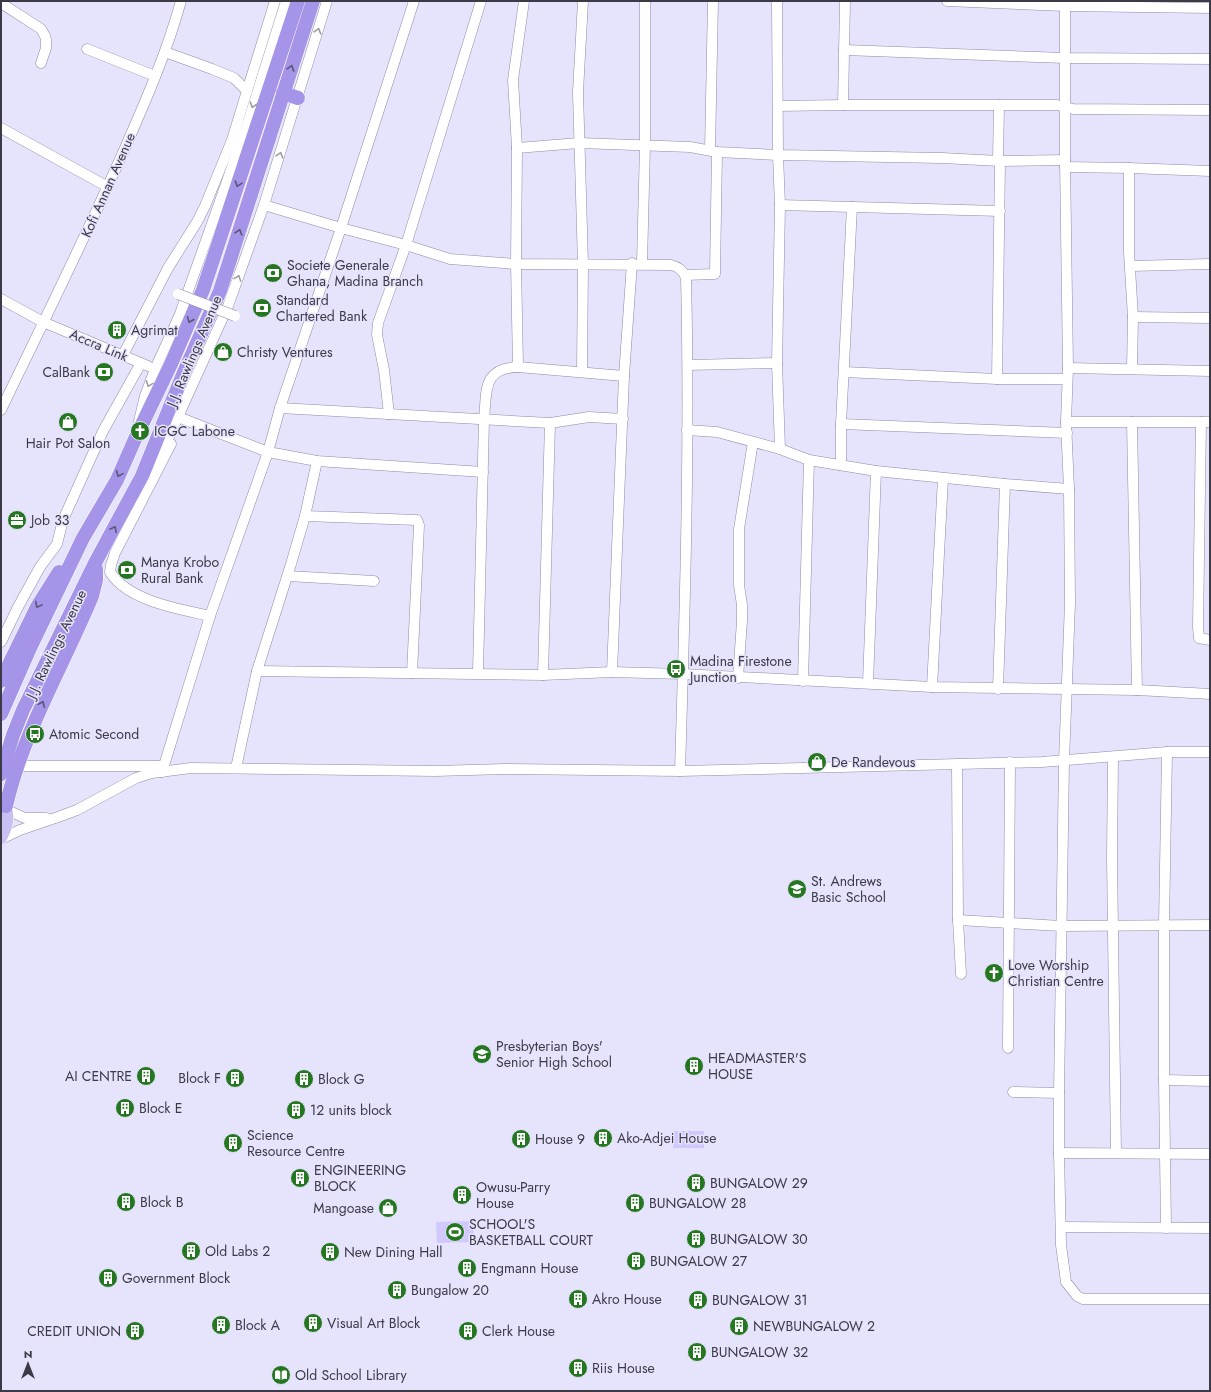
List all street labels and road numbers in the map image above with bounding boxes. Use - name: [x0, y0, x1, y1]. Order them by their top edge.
- street label: Kofi Annan Avenue: [76, 129, 140, 241]
- street label: J.J. Rawlings Avenue: [161, 292, 226, 412]
- street label: Accra Link: [67, 324, 132, 367]
- street label: J.J. Rawlings Avenue: [20, 586, 91, 704]

